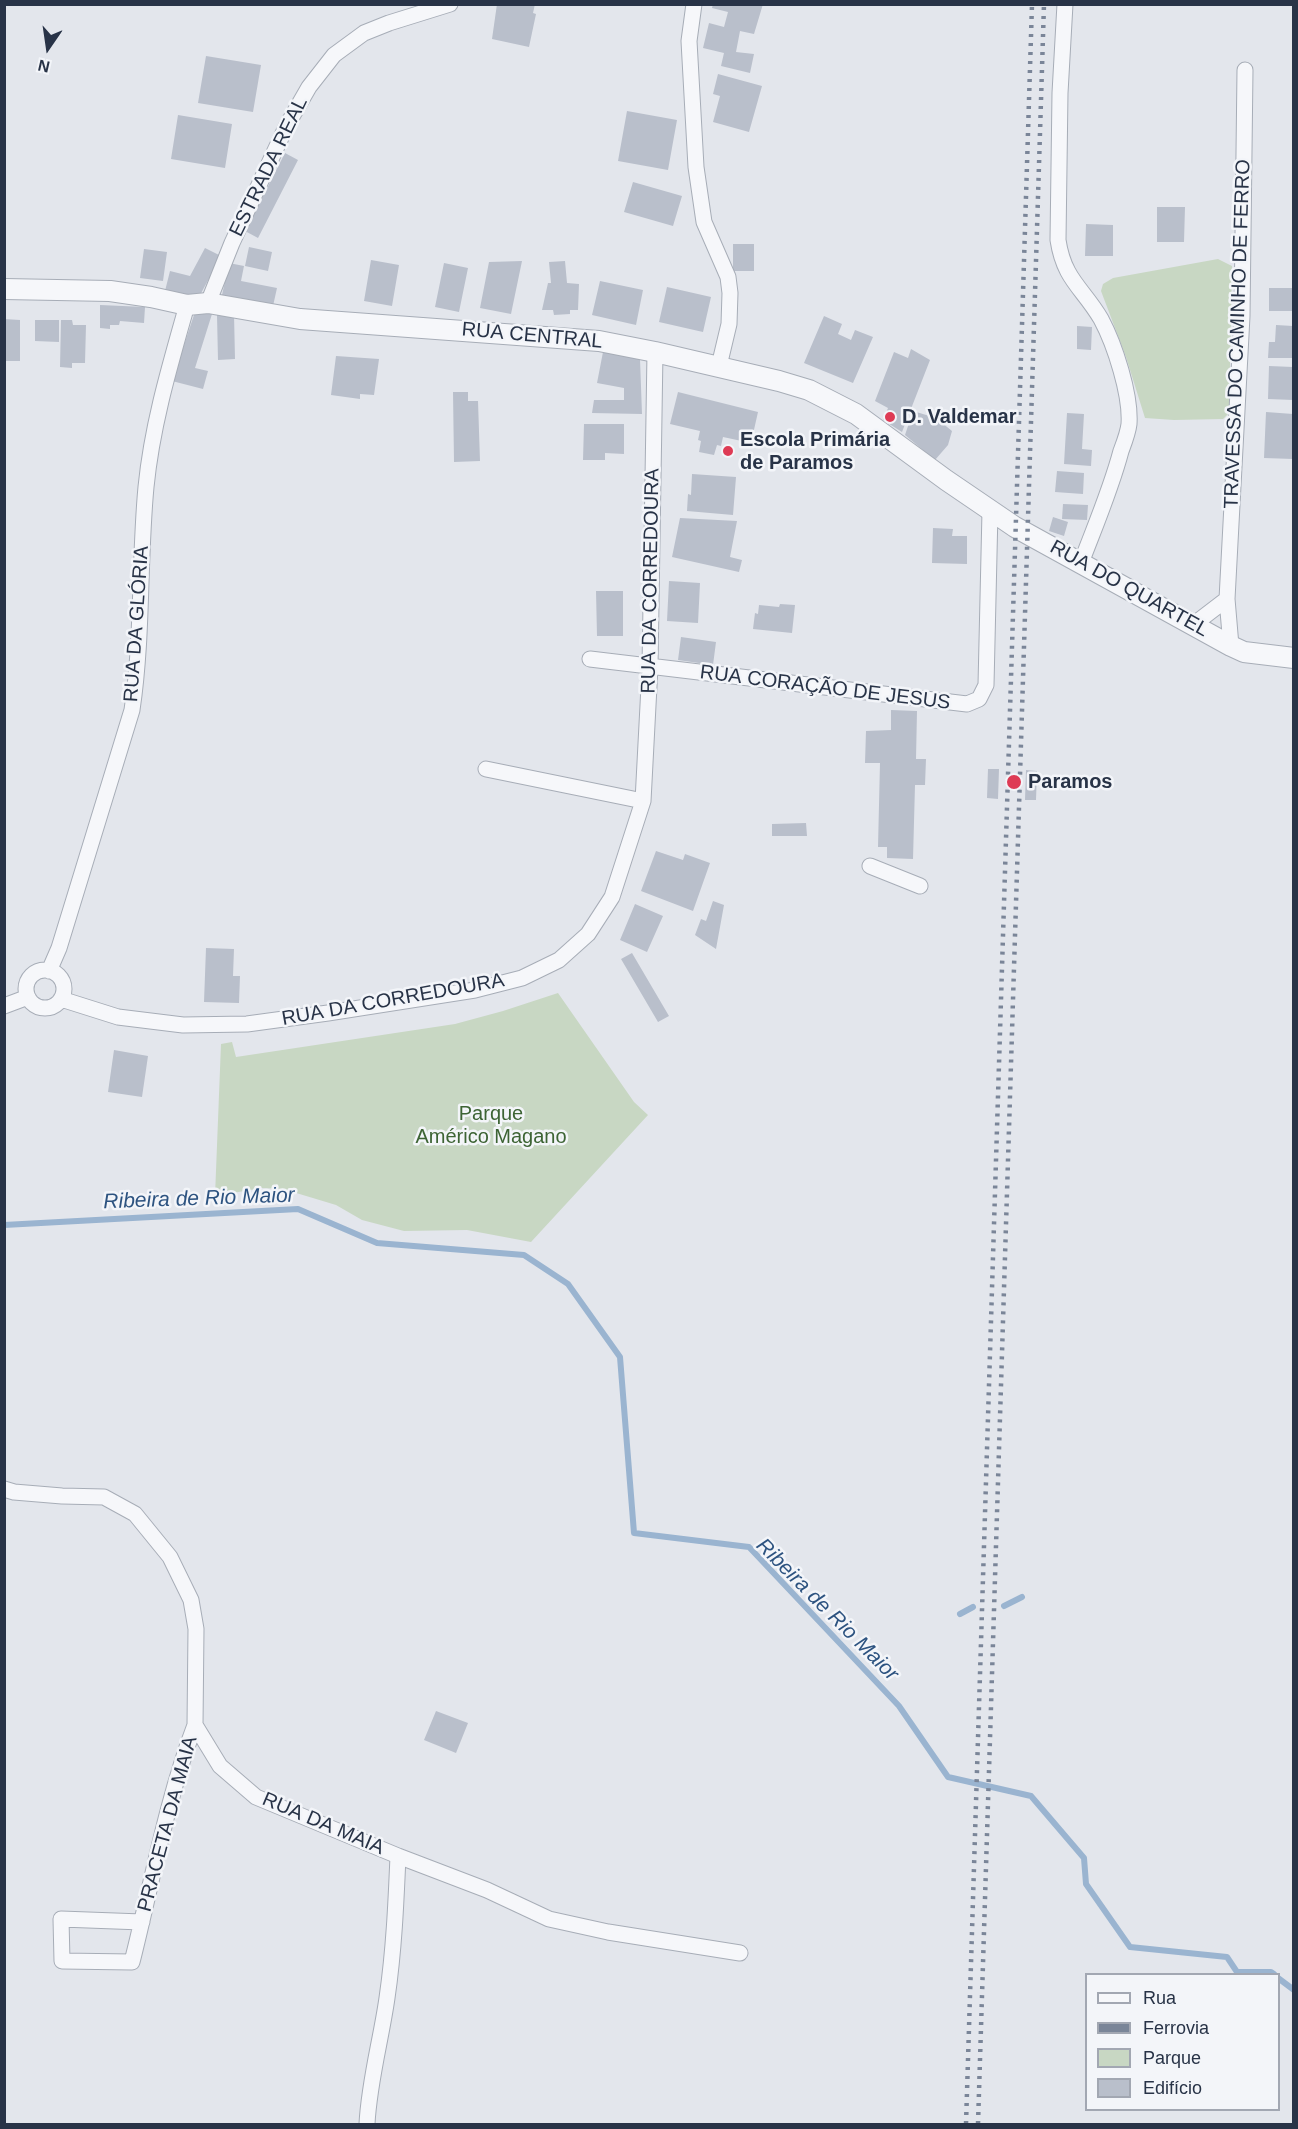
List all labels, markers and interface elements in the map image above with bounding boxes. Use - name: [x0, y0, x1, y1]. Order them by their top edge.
- north arrow: [18, 18, 78, 78]
- text: N: [36, 56, 51, 76]
- street label: ESTRADA REAL: [225, 93, 313, 241]
- street label: TRAVESSA DO CAMINHO DE FERRO: [1220, 159, 1256, 509]
- street label: RUA CENTRAL: [461, 318, 603, 354]
- place label: D. Valdemar: [902, 405, 1017, 429]
- marker: D. Valdemar: [883, 410, 897, 424]
- place label: Escola Primária de Paramos: [740, 428, 890, 475]
- marker: Escola Primária de Paramos: [721, 444, 735, 458]
- street label: RUA DA CORREDOURA: [637, 468, 665, 694]
- street label: RUA DO QUARTEL: [1046, 535, 1212, 643]
- street label: RUA DA GLÓRIA: [120, 545, 154, 703]
- street label: RUA CORAÇÃO DE JESUS: [698, 661, 952, 715]
- place label: Paramos: [1028, 770, 1112, 794]
- marker: Paramos: [1005, 773, 1023, 791]
- street label: RUA DA CORREDOURA: [280, 969, 506, 1031]
- park label: Parque Américo Magano: [415, 1102, 567, 1149]
- water label: Ribeira de Rio Maior: [103, 1183, 295, 1215]
- water label: Ribeira de Rio Maior: [750, 1533, 904, 1687]
- street label: PRACETA DA MAIA: [133, 1734, 203, 1914]
- street label: RUA DA MAIA: [258, 1788, 388, 1860]
- legend: [1085, 1973, 1280, 2111]
- text: Rua: [1143, 1988, 1176, 2008]
- text: Ferrovia: [1143, 2018, 1209, 2038]
- text: Parque: [1143, 2048, 1201, 2068]
- text: Edifício: [1143, 2078, 1202, 2098]

